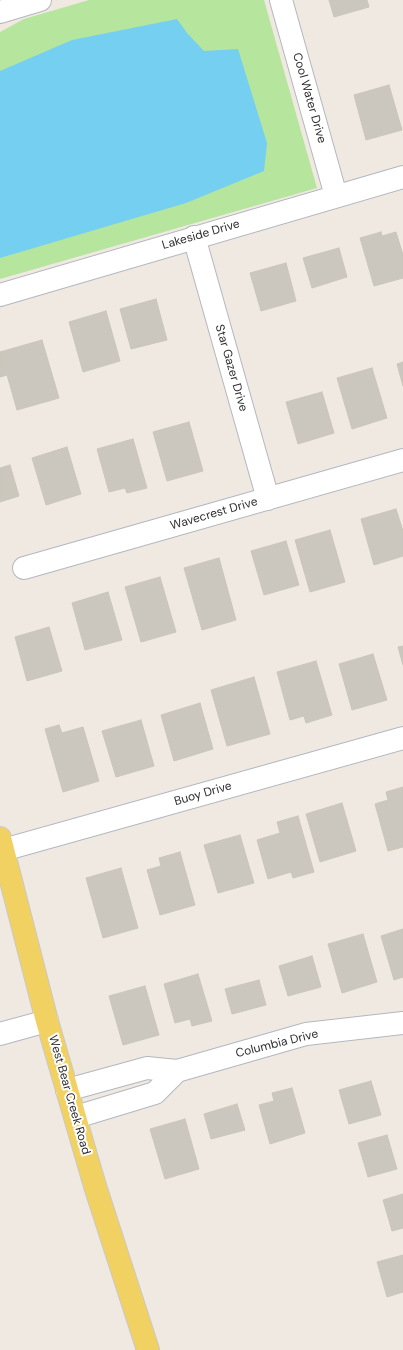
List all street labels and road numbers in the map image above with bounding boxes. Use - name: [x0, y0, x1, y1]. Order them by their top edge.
- street label: Cool Water Drive: [289, 51, 329, 145]
- street label: Lakeside Drive: [160, 217, 242, 253]
- street label: Star Gazer Drive: [212, 323, 250, 413]
- street label: Wavecrest Drive: [169, 495, 259, 533]
- street label: Buoy Drive: [173, 779, 233, 809]
- street label: Columbia Drive: [234, 1027, 320, 1061]
- street label: West Bear Creek Road: [45, 1034, 93, 1156]

